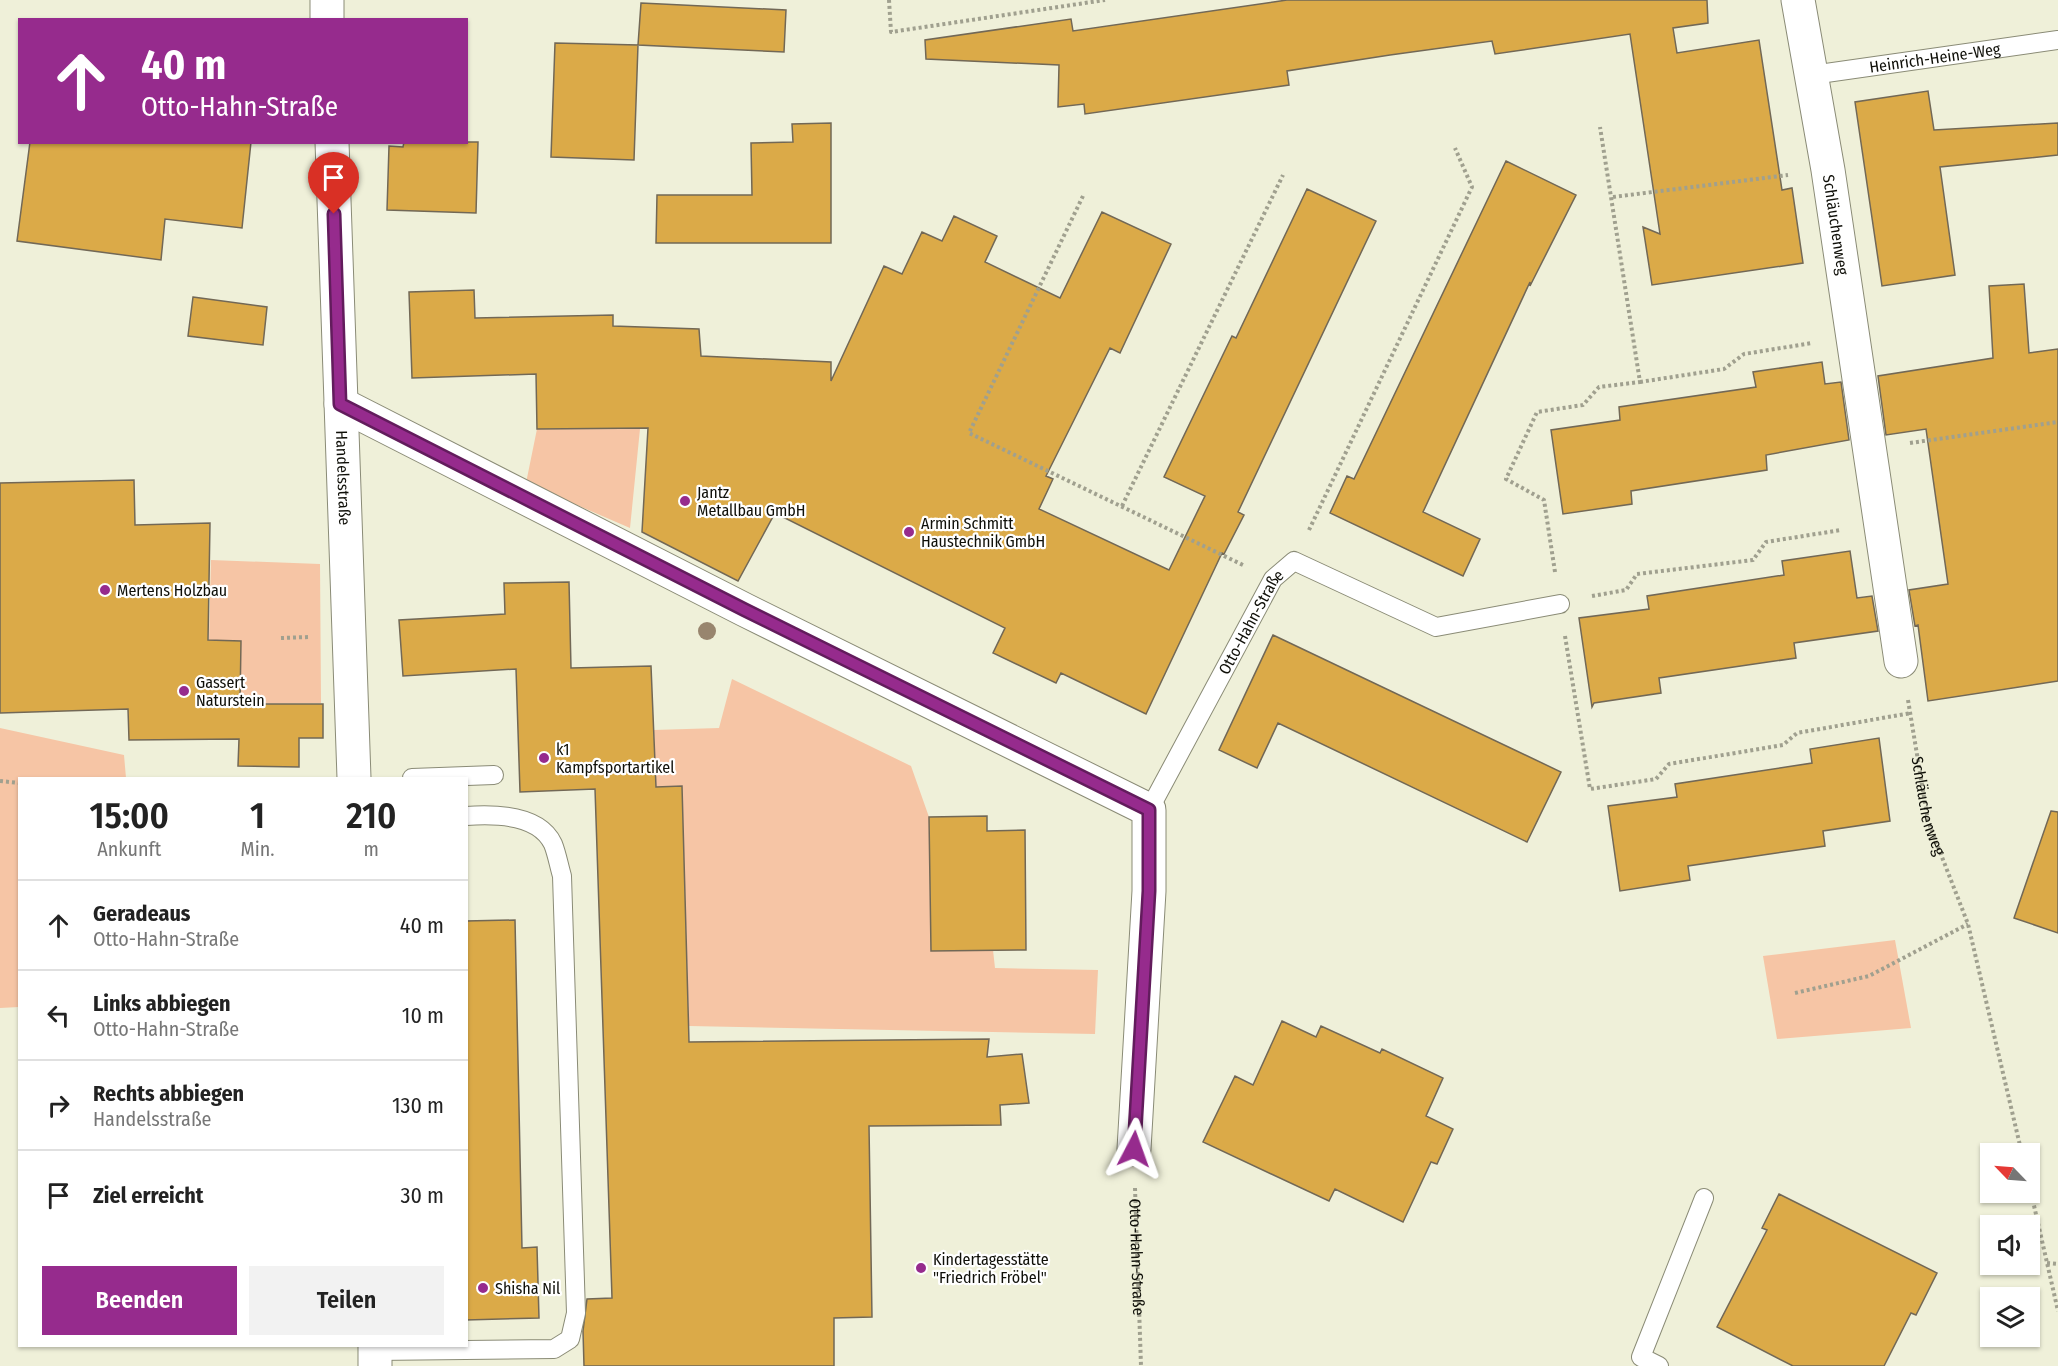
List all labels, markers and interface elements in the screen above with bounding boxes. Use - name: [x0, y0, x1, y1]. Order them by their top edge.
- street label: Heinrich-Heine-Weg: [1868, 39, 2002, 76]
- text: 40 m: [141, 40, 226, 90]
- icon: ahead: [42, 42, 120, 120]
- text: Otto-Hahn-Straße: [141, 91, 338, 123]
- pin: [308, 152, 359, 214]
- icon: arrive: [317, 161, 350, 194]
- street label: Schläuchenweg: [1819, 173, 1853, 277]
- street label: Handelsstraße: [332, 430, 355, 526]
- place label: Jantz Metallbau GmbH: [697, 483, 806, 520]
- marker: Jantz Metallbau GmbH: [678, 494, 692, 508]
- place label: Armin Schmitt Haustechnik GmbH: [921, 514, 1045, 551]
- marker: Armin Schmitt Haustechnik GmbH: [902, 525, 916, 539]
- street label: Otto-Hahn-Straße: [1214, 565, 1287, 677]
- place label: Mertens Holzbau: [117, 581, 227, 600]
- marker: Mertens Holzbau: [98, 583, 112, 597]
- place label: Gassert Naturstein: [196, 673, 265, 710]
- marker: Gassert Naturstein: [177, 684, 191, 698]
- place label: k1 Kampfsportartikel: [556, 740, 674, 777]
- marker: k1 Kampfsportartikel: [537, 751, 551, 765]
- street label: Schläuchenweg: [1908, 755, 1950, 858]
- text: 15:00: [90, 794, 169, 838]
- text: 1: [250, 794, 265, 838]
- text: 210: [346, 794, 396, 838]
- text: Ankunft: [97, 837, 161, 861]
- text: Min.: [241, 837, 275, 861]
- text: m: [364, 837, 379, 861]
- text: Geradeaus: [93, 900, 190, 927]
- icon: ahead: [42, 909, 75, 942]
- text: 40 m: [400, 912, 444, 939]
- text: Otto-Hahn-Straße: [93, 927, 239, 951]
- text: Links abbiegen: [93, 990, 231, 1017]
- icon: left: [42, 999, 75, 1032]
- text: 10 m: [402, 1002, 444, 1029]
- text: Otto-Hahn-Straße: [93, 1017, 239, 1041]
- text: Rechts abbiegen: [93, 1080, 244, 1107]
- icon: right: [42, 1089, 75, 1122]
- text: 130 m: [392, 1092, 444, 1119]
- text: Handelsstraße: [93, 1107, 212, 1131]
- position arrow: [1102, 1117, 1166, 1181]
- north arrow: [1980, 1143, 2040, 1203]
- map controls: [1980, 1143, 2040, 1347]
- icon: arrive: [42, 1179, 75, 1212]
- text: Ziel erreicht: [93, 1182, 204, 1209]
- text: 30 m: [401, 1182, 444, 1209]
- street label: Otto-Hahn-Straße: [1126, 1198, 1149, 1316]
- button: sound: [1980, 1215, 2040, 1275]
- place label: Kindertagesstätte "Friedrich Fröbel": [933, 1250, 1049, 1287]
- marker: Kindertagesstätte "Friedrich Fröbel": [914, 1261, 928, 1275]
- button: Beenden: [42, 1266, 237, 1335]
- button: Teilen: [249, 1266, 444, 1335]
- place label: Shisha Nil: [495, 1279, 560, 1298]
- marker: Shisha Nil: [476, 1281, 490, 1295]
- button: layers: [1980, 1287, 2040, 1347]

